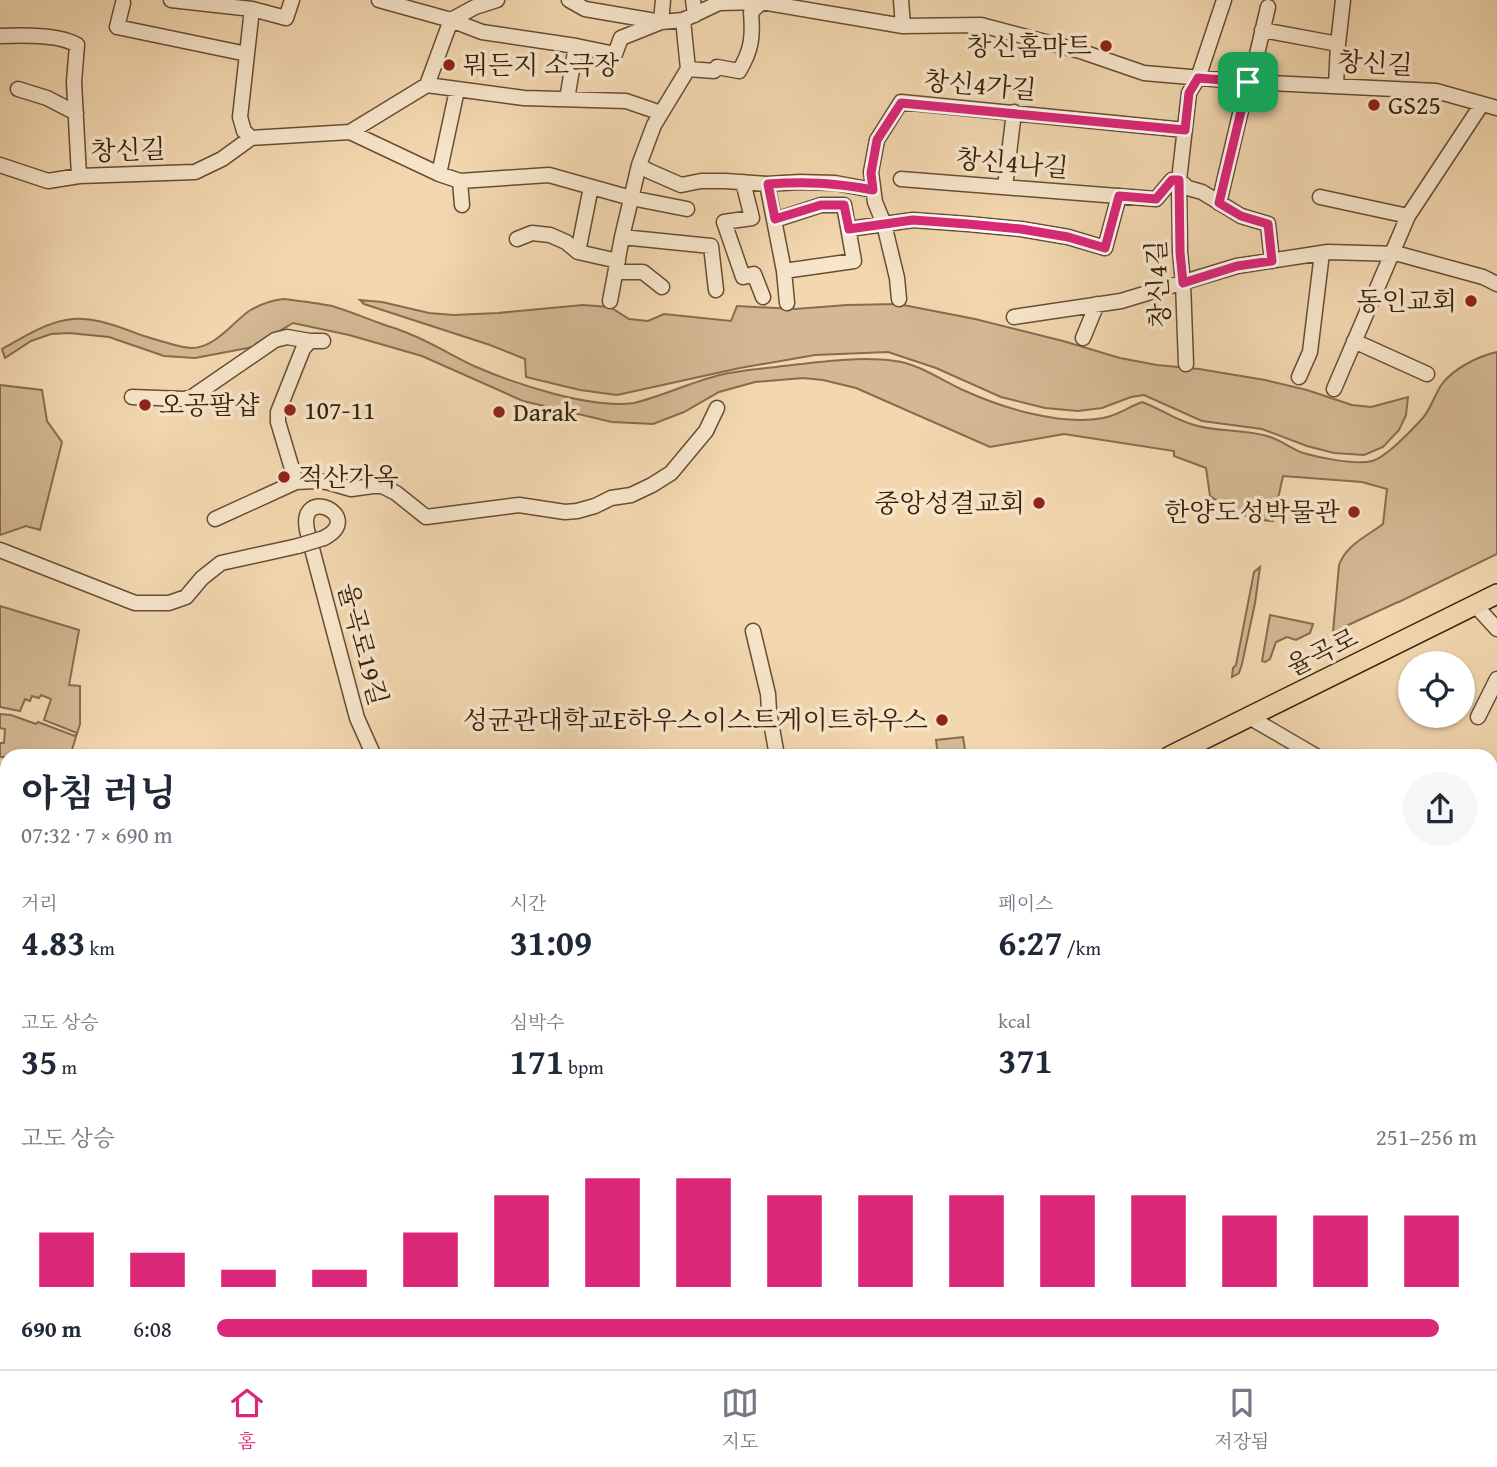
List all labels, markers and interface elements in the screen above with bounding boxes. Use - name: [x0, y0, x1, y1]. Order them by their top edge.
- place label: 창신홈마트: [966, 26, 1092, 65]
- marker: 창신홈마트: [1098, 38, 1114, 54]
- street label: 창신길: [1336, 41, 1414, 84]
- place label: 뭐든지 소극장: [463, 45, 619, 84]
- pin: [1218, 52, 1278, 112]
- marker: 뭐든지 소극장: [441, 57, 457, 73]
- street label: 창신4가길: [922, 60, 1038, 109]
- icon: arrive: [1229, 63, 1267, 101]
- place label: GS25: [1388, 85, 1441, 124]
- marker: GS25: [1366, 97, 1382, 113]
- street label: 창신길: [90, 129, 166, 170]
- street label: 창신4나길: [954, 138, 1070, 187]
- street label: 창신4길: [1136, 239, 1179, 329]
- place label: 동인교회: [1357, 281, 1457, 320]
- marker: 동인교회: [1463, 293, 1479, 309]
- place label: 오공팔샵: [159, 385, 259, 424]
- place label: 107-11: [304, 390, 376, 429]
- place label: Darak: [513, 392, 578, 431]
- marker: 오공팔샵: [137, 397, 153, 413]
- marker: 107-11: [282, 402, 298, 418]
- marker: Darak: [491, 404, 507, 420]
- place label: 적산가옥: [298, 457, 398, 496]
- marker: 적산가옥: [276, 469, 292, 485]
- place label: 중앙성결교회: [874, 483, 1025, 522]
- place label: 한양도성박물관: [1164, 492, 1340, 531]
- marker: 중앙성결교회: [1031, 495, 1047, 511]
- marker: 한양도성박물관: [1346, 504, 1362, 520]
- street label: 율곡로19길: [328, 578, 399, 710]
- street label: 율곡로: [1279, 618, 1364, 686]
- map controls: [1398, 651, 1475, 728]
- button: locate: [1398, 651, 1475, 728]
- place label: 성균관대학교E하우스이스트게이트하우스: [463, 700, 928, 739]
- marker: 성균관대학교E하우스이스트게이트하우스: [934, 712, 950, 728]
- text: 아침 러닝: [21, 764, 176, 820]
- button: share: [1403, 772, 1477, 846]
- text: 07:32 · 7 × 690 m: [21, 818, 173, 851]
- text: 거리: [21, 889, 58, 917]
- text: 시간: [510, 889, 546, 917]
- text: 페이스: [998, 889, 1053, 917]
- text: 4.83: [21, 917, 85, 968]
- text: 31:09: [510, 917, 592, 968]
- text: 6:27: [998, 917, 1063, 968]
- text: km: [85, 934, 115, 962]
- text: /km: [1063, 934, 1101, 962]
- text: kcal: [998, 1007, 1031, 1035]
- text: 고도 상승: [21, 1008, 99, 1036]
- text: 심박수: [510, 1008, 565, 1036]
- text: 371: [998, 1035, 1053, 1086]
- text: 35: [21, 1036, 57, 1087]
- text: 171: [510, 1036, 564, 1087]
- text: m: [57, 1053, 77, 1081]
- text: bpm: [564, 1053, 604, 1081]
- text: 251–256 m: [1376, 1120, 1477, 1153]
- text: 고도 상승: [21, 1121, 115, 1154]
- text: 690 m: [21, 1312, 82, 1345]
- text: 6:08: [133, 1312, 172, 1345]
- tab: 홈: [228, 1384, 266, 1455]
- tab: 지도: [721, 1384, 759, 1455]
- tab: 저장됨: [1214, 1384, 1269, 1455]

